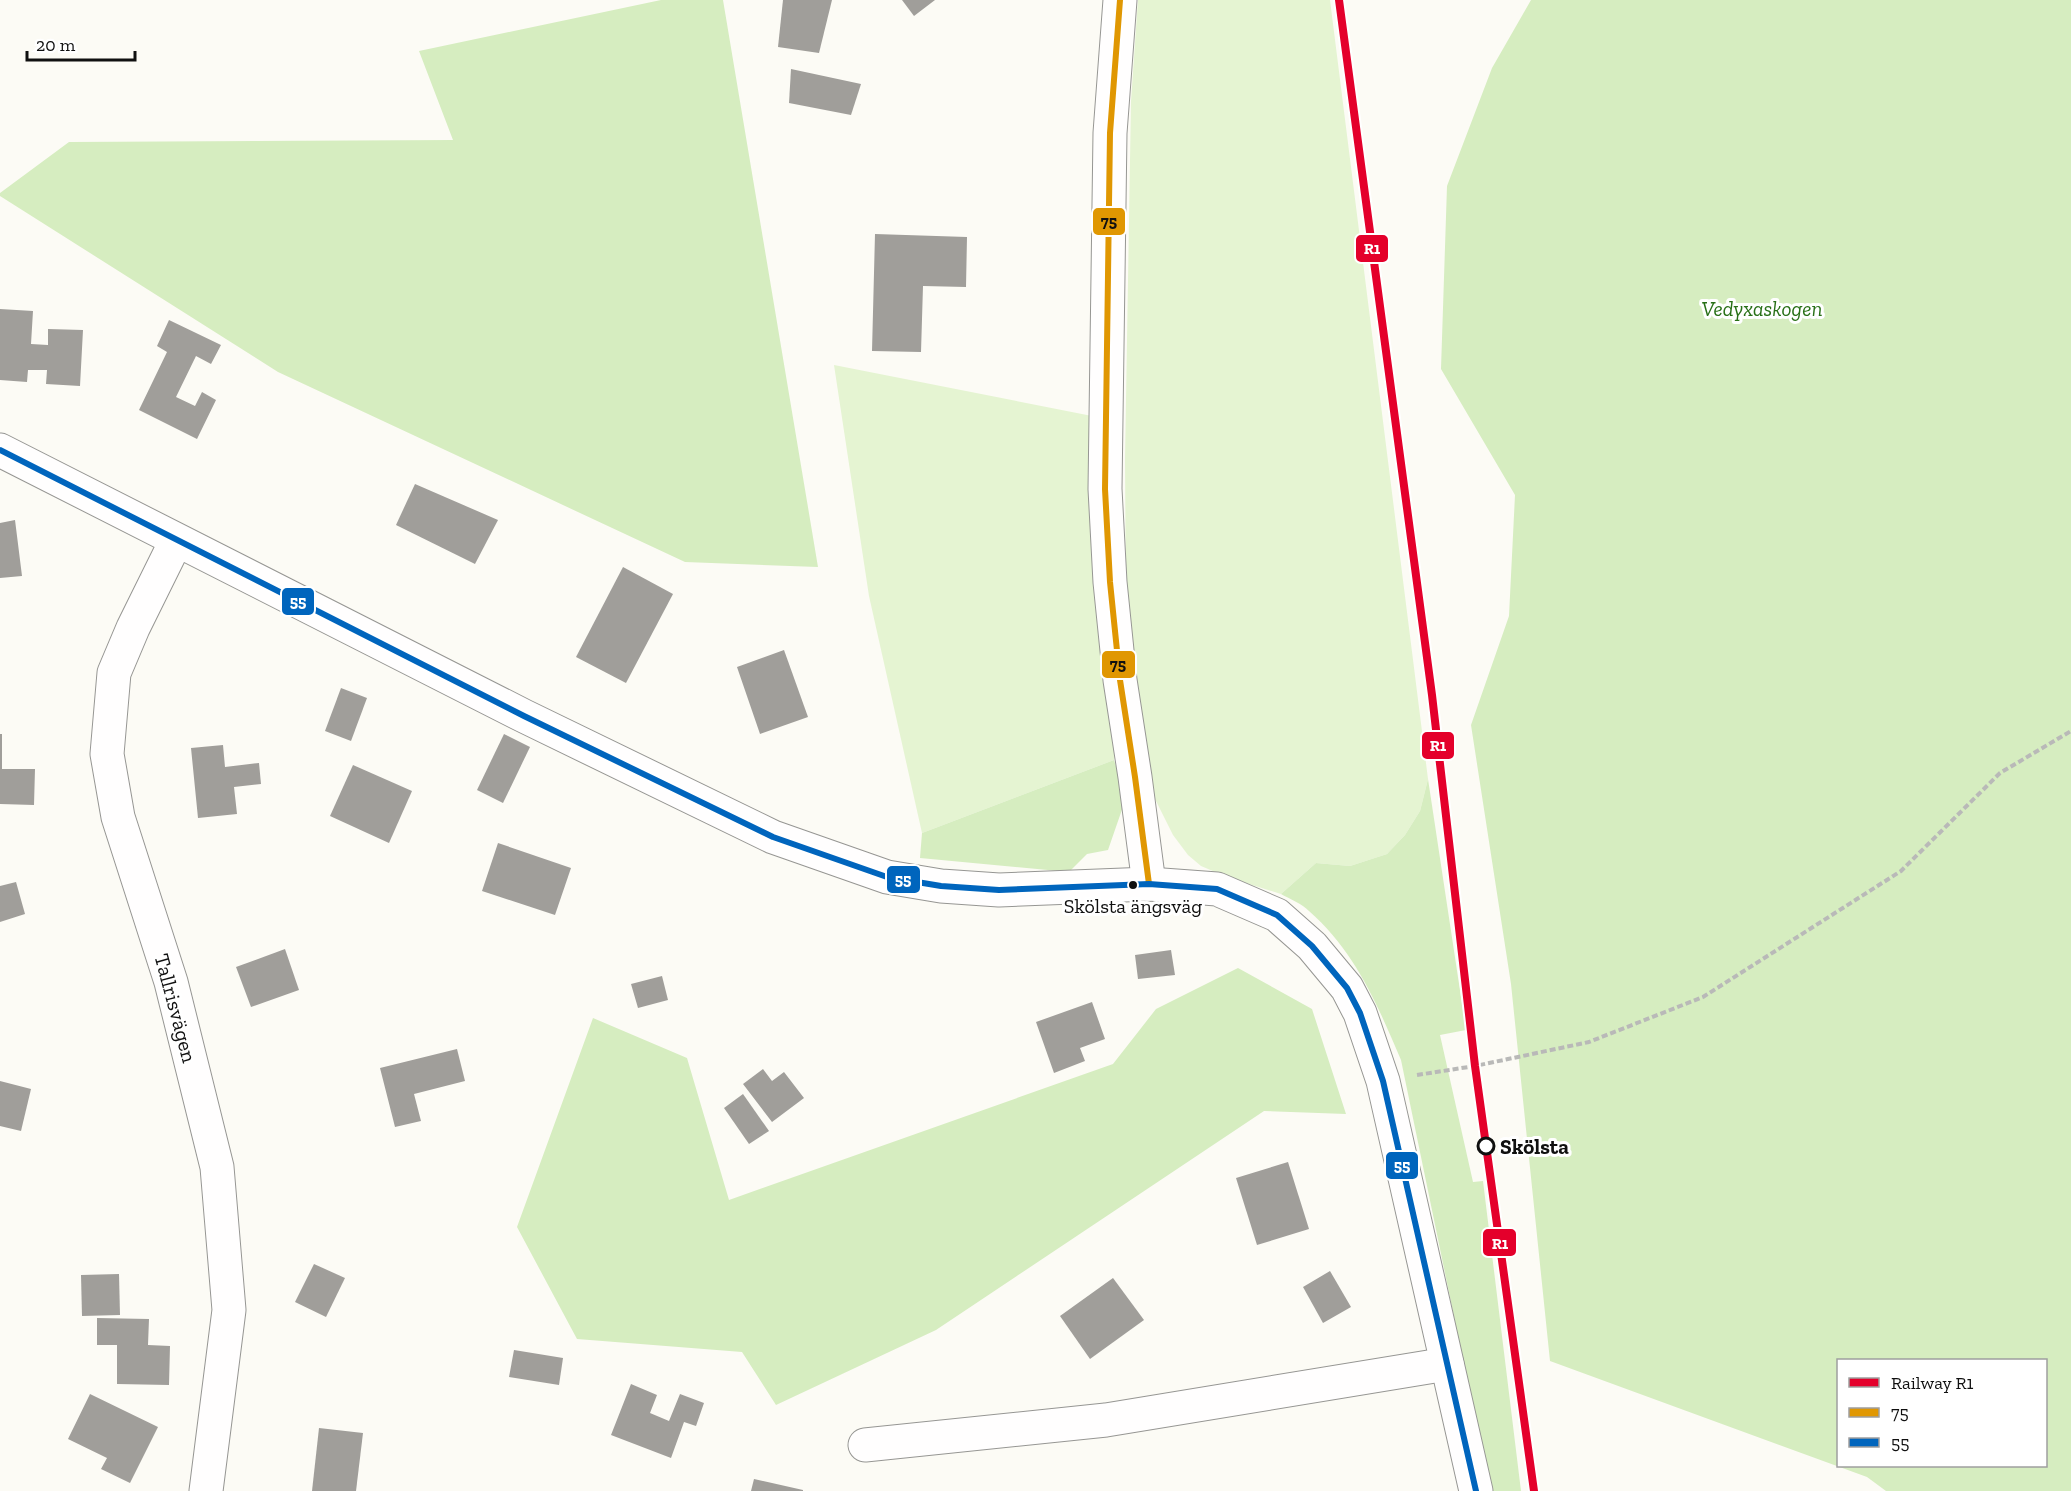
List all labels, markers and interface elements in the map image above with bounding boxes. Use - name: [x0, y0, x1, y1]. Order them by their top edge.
- scale bar: [27, 24, 135, 62]
- text: 20 m: [36, 34, 76, 56]
- line badge: 75: [1092, 207, 1126, 236]
- text: 75: [1101, 212, 1117, 231]
- line badge: R1: [1355, 234, 1389, 263]
- text: R1: [1364, 239, 1381, 258]
- park label: Vedyxaskogen: [1702, 296, 1822, 321]
- line badge: 55: [281, 587, 315, 616]
- text: 55: [290, 592, 306, 611]
- line badge: 75: [1101, 650, 1136, 679]
- text: 75: [1110, 655, 1126, 674]
- line badge: R1: [1421, 731, 1455, 760]
- text: R1: [1430, 736, 1447, 755]
- line badge: 55: [886, 865, 921, 894]
- text: 55: [895, 870, 911, 889]
- marker: Skölsta ängsväg: [1127, 879, 1139, 891]
- place label: Skölsta ängsväg: [1064, 894, 1202, 918]
- street label: Tallrisvägen: [149, 951, 203, 1065]
- place label: Skölsta: [1500, 1134, 1569, 1159]
- marker: Skölsta: [1477, 1137, 1495, 1155]
- line badge: 55: [1385, 1151, 1419, 1180]
- text: 55: [1394, 1156, 1410, 1175]
- line badge: R1: [1482, 1228, 1517, 1257]
- text: R1: [1492, 1234, 1509, 1253]
- legend: [1837, 1359, 2047, 1467]
- text: Railway R1: [1891, 1372, 1973, 1394]
- text: 75: [1891, 1402, 1909, 1424]
- text: 55: [1891, 1432, 1909, 1454]

